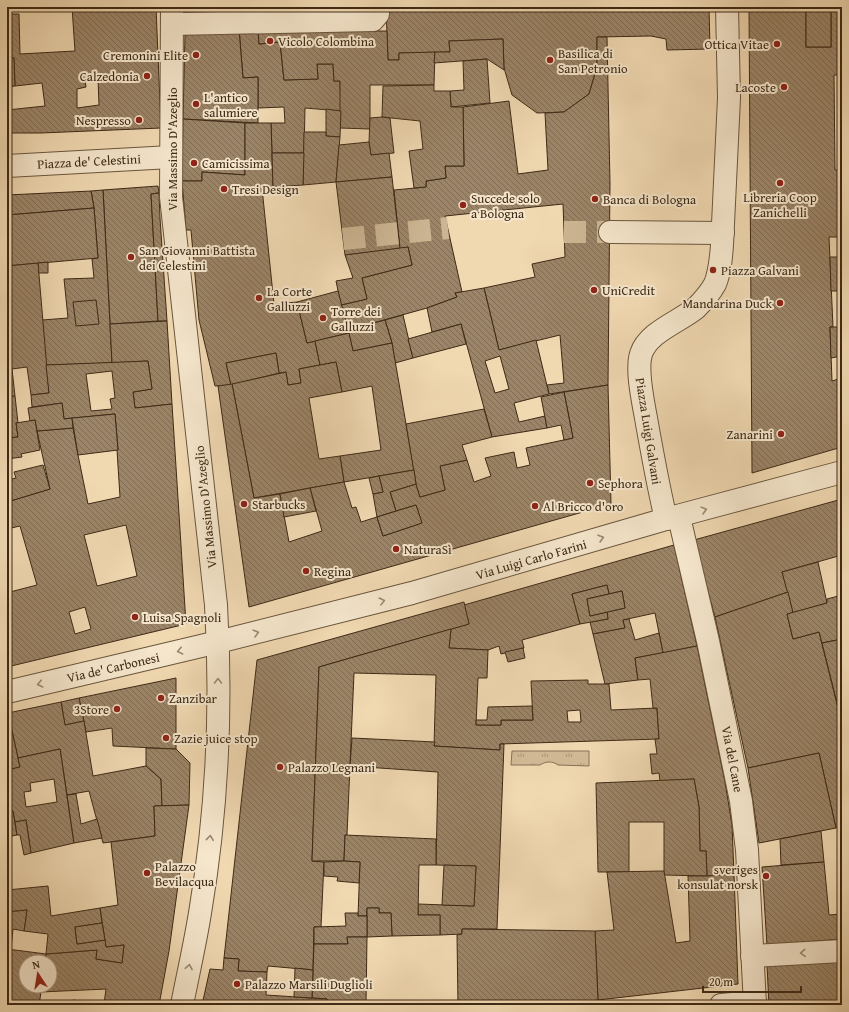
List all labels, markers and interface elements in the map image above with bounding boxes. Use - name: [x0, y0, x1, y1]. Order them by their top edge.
- place label: Vicolo Colombina: [278, 32, 375, 51]
- place label: Ottica Vitae: [705, 35, 769, 54]
- marker: Vicolo Colombina: [265, 36, 275, 46]
- marker: Ottica Vitae: [772, 39, 782, 49]
- place label: Basilica di San Petronio: [558, 44, 628, 78]
- place label: Cremonini Elite: [103, 46, 188, 65]
- marker: Cremonini Elite: [191, 50, 201, 60]
- marker: Basilica di San Petronio: [545, 55, 555, 65]
- place label: Calzedonia: [80, 67, 140, 86]
- marker: Calzedonia: [142, 71, 152, 81]
- place label: Lacoste: [735, 78, 776, 97]
- marker: Lacoste: [779, 82, 789, 92]
- street label: Via Massimo D'Azeglio: [163, 87, 182, 211]
- place label: L'antico salumiere: [204, 88, 258, 122]
- marker: L'antico salumiere: [191, 99, 201, 109]
- place label: Nespresso: [76, 111, 131, 130]
- marker: Nespresso: [134, 115, 144, 125]
- street label: Piazza de' Celestini: [37, 149, 142, 174]
- place label: Camicissima: [202, 154, 270, 173]
- marker: Camicissima: [189, 158, 199, 168]
- marker: Libreria Coop Zanichelli: [775, 178, 785, 188]
- place label: Tresi Design: [232, 180, 299, 199]
- marker: Tresi Design: [219, 184, 229, 194]
- place label: Libreria Coop Zanichelli: [743, 188, 817, 222]
- place label: Succede solo a Bologna: [471, 189, 540, 223]
- place label: Banca di Bologna: [603, 190, 697, 209]
- marker: Banca di Bologna: [590, 194, 600, 204]
- marker: Succede solo a Bologna: [458, 200, 468, 210]
- place label: San Giovanni Battista dei Celestini: [139, 241, 256, 275]
- marker: San Giovanni Battista dei Celestini: [126, 252, 136, 262]
- place label: Piazza Galvani: [721, 261, 799, 280]
- marker: Piazza Galvani: [708, 265, 718, 275]
- place label: UniCredit: [602, 281, 655, 300]
- place label: La Corte Galluzzi: [267, 282, 312, 316]
- marker: UniCredit: [589, 285, 599, 295]
- marker: La Corte Galluzzi: [254, 293, 264, 303]
- place label: Mandarina Duck: [682, 294, 772, 313]
- marker: Mandarina Duck: [775, 298, 785, 308]
- place label: Torre dei Galluzzi: [331, 302, 381, 336]
- marker: Torre dei Galluzzi: [318, 313, 328, 323]
- street label: Piazza Luigi Galvani: [631, 376, 666, 486]
- place label: Zanarini: [727, 425, 773, 444]
- marker: Zanarini: [776, 429, 786, 439]
- street label: Via Massimo D'Azeglio: [190, 444, 221, 569]
- place label: Sephora: [598, 474, 644, 493]
- marker: Sephora: [585, 478, 595, 488]
- place label: Starbucks: [252, 495, 306, 514]
- place label: Al Bricco d'oro: [543, 497, 624, 516]
- marker: Starbucks: [239, 499, 249, 509]
- marker: Al Bricco d'oro: [530, 501, 540, 511]
- one-way arrow: [700, 506, 707, 515]
- street label: Via Luigi Carlo Farini: [473, 534, 589, 584]
- one-way arrow: [598, 534, 605, 543]
- place label: NaturaSì: [404, 540, 452, 559]
- marker: NaturaSì: [391, 544, 401, 554]
- place label: Regina: [314, 562, 352, 581]
- marker: Regina: [301, 566, 311, 576]
- one-way arrow: [379, 597, 385, 605]
- place label: Luisa Spagnoli: [143, 608, 222, 627]
- marker: Luisa Spagnoli: [130, 612, 140, 622]
- one-way arrow: [253, 629, 259, 637]
- one-way arrow: [177, 647, 183, 655]
- street label: Via de' Carbonesi: [65, 648, 162, 687]
- one-way arrow: [214, 678, 222, 684]
- one-way arrow: [37, 679, 43, 687]
- place label: Zanzibar: [169, 689, 218, 708]
- marker: Zanzibar: [156, 693, 166, 703]
- place label: 3Store: [74, 700, 109, 719]
- marker: 3Store: [112, 704, 122, 714]
- street label: Via del Cane: [717, 724, 748, 794]
- place label: Zazie juice stop: [174, 729, 258, 748]
- marker: Zazie juice stop: [161, 733, 171, 743]
- place label: Palazzo Legnani: [288, 758, 375, 777]
- marker: Palazzo Legnani: [275, 762, 285, 772]
- one-way arrow: [205, 835, 214, 841]
- place label: Palazzo Bevilacqua: [155, 857, 215, 891]
- place label: sveriges konsulat norsk: [677, 860, 758, 894]
- marker: Palazzo Bevilacqua: [142, 868, 152, 878]
- marker: sveriges konsulat norsk: [761, 871, 771, 881]
- one-way arrow: [800, 949, 806, 957]
- north arrow: [18, 954, 58, 994]
- text: N: [31, 955, 42, 973]
- one-way arrow: [185, 964, 193, 970]
- scale bar: [703, 968, 801, 994]
- text: 20 m: [709, 973, 733, 990]
- place label: Palazzo Marsili Duglioli: [245, 975, 373, 994]
- marker: Palazzo Marsili Duglioli: [232, 979, 242, 989]

